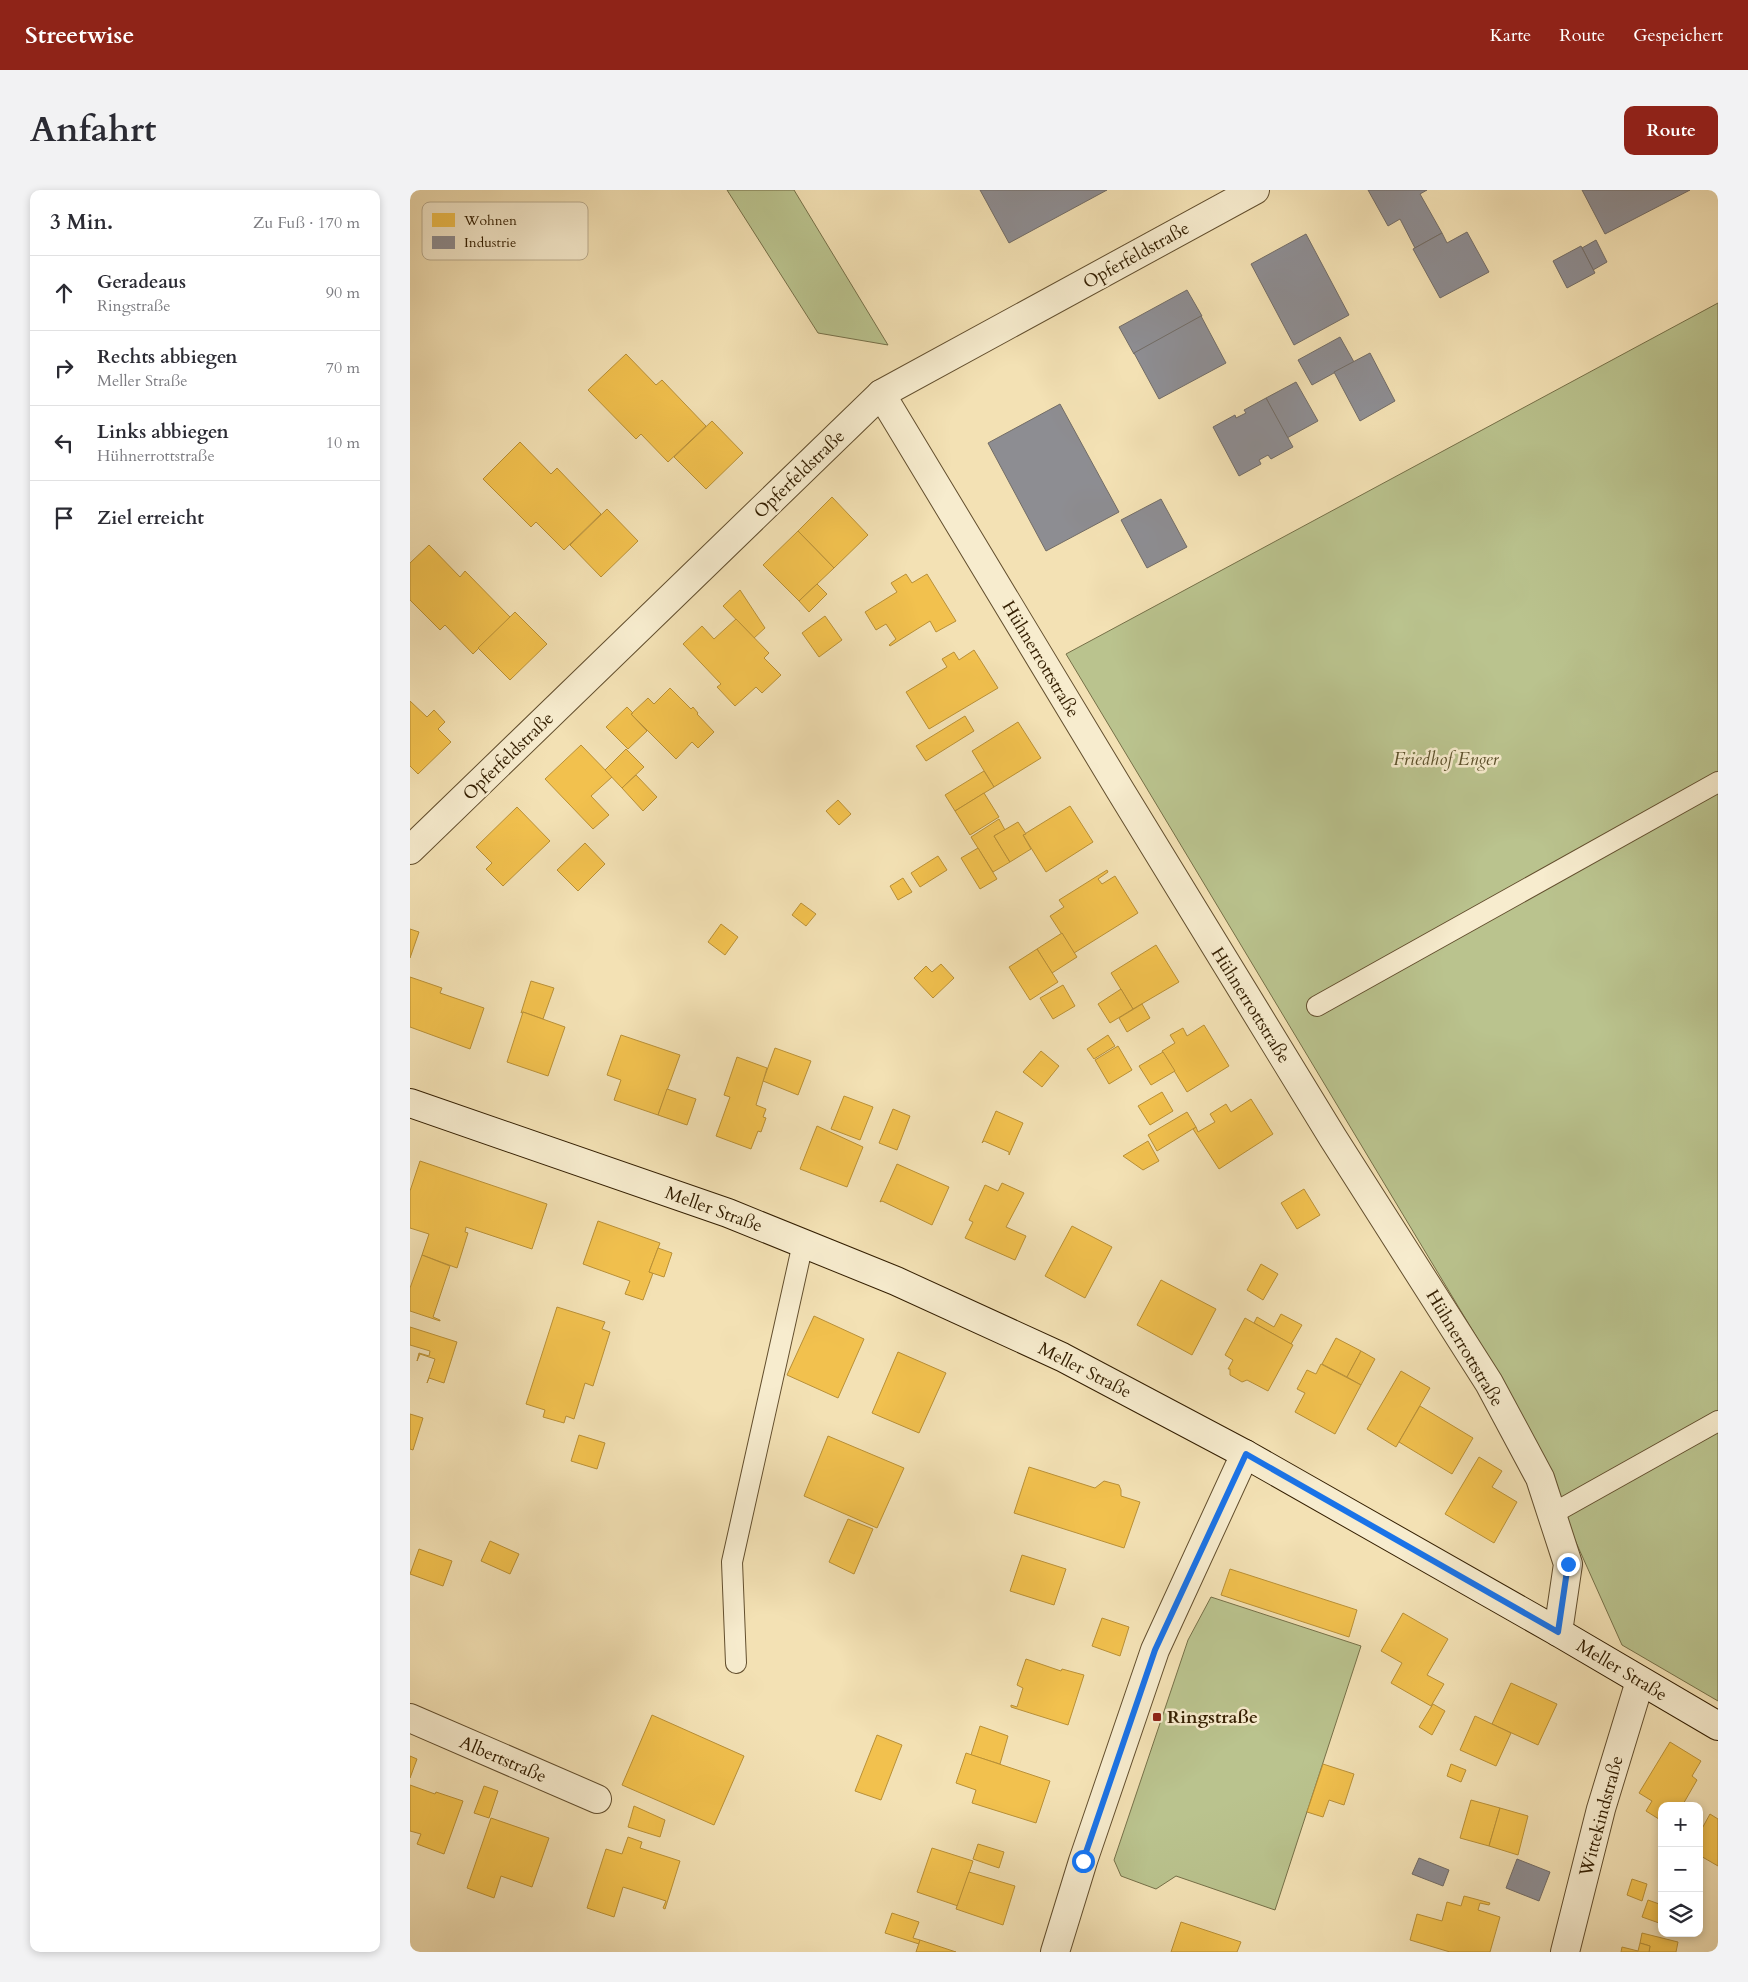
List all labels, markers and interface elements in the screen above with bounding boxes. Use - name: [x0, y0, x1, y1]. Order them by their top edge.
- text: Streetwise: [25, 19, 134, 52]
- text: Karte: [1490, 23, 1531, 48]
- text: Route: [1559, 23, 1605, 48]
- text: Gespeichert: [1633, 23, 1723, 48]
- text: Anfahrt: [30, 106, 156, 154]
- button: Route: [1624, 106, 1718, 155]
- legend: [422, 202, 588, 260]
- text: 3 Min.: [50, 208, 113, 237]
- text: Wohnen: [463, 211, 517, 230]
- text: Zu Fuß · 170 m: [253, 212, 360, 234]
- street label: Opferfeldstraße: [1079, 216, 1194, 295]
- text: Industrie: [464, 233, 516, 252]
- text: Geradeaus: [97, 269, 186, 295]
- icon: ahead: [50, 279, 78, 307]
- text: 90 m: [326, 282, 360, 304]
- text: Ringstraße: [97, 295, 171, 317]
- text: Rechts abbiegen: [97, 344, 238, 370]
- icon: right: [50, 354, 78, 382]
- text: 70 m: [326, 357, 360, 379]
- text: Meller Straße: [97, 370, 188, 392]
- text: Links abbiegen: [97, 419, 229, 445]
- street label: Opferfeldstraße: [748, 424, 851, 524]
- icon: left: [50, 429, 78, 457]
- text: 10 m: [326, 432, 360, 454]
- text: Hühnerrottstraße: [97, 445, 215, 467]
- icon: arrive: [50, 504, 78, 532]
- text: Ziel erreicht: [97, 505, 204, 531]
- street label: Hühnerrottstraße: [996, 596, 1085, 722]
- street label: Opferfeldstraße: [457, 706, 560, 806]
- park label: Friedhof Enger: [1393, 747, 1500, 772]
- street label: Hühnerrottstraße: [1205, 943, 1296, 1068]
- street label: Meller Straße: [662, 1180, 766, 1239]
- street label: Hühnerrottstraße: [1420, 1285, 1509, 1411]
- street label: Meller Straße: [1034, 1336, 1136, 1405]
- route end: [1557, 1553, 1580, 1576]
- street label: Meller Straße: [1572, 1633, 1672, 1707]
- place label: Ringstraße: [1167, 1705, 1258, 1730]
- marker: Ringstraße: [1151, 1711, 1163, 1723]
- street label: Albertstraße: [455, 1730, 550, 1789]
- street label: Wittekindstraße: [1573, 1753, 1630, 1880]
- map controls: [1658, 1802, 1703, 1937]
- button: +: [1658, 1802, 1703, 1847]
- button: −: [1658, 1847, 1703, 1892]
- route start: [1072, 1850, 1095, 1873]
- button: layers: [1658, 1892, 1703, 1937]

